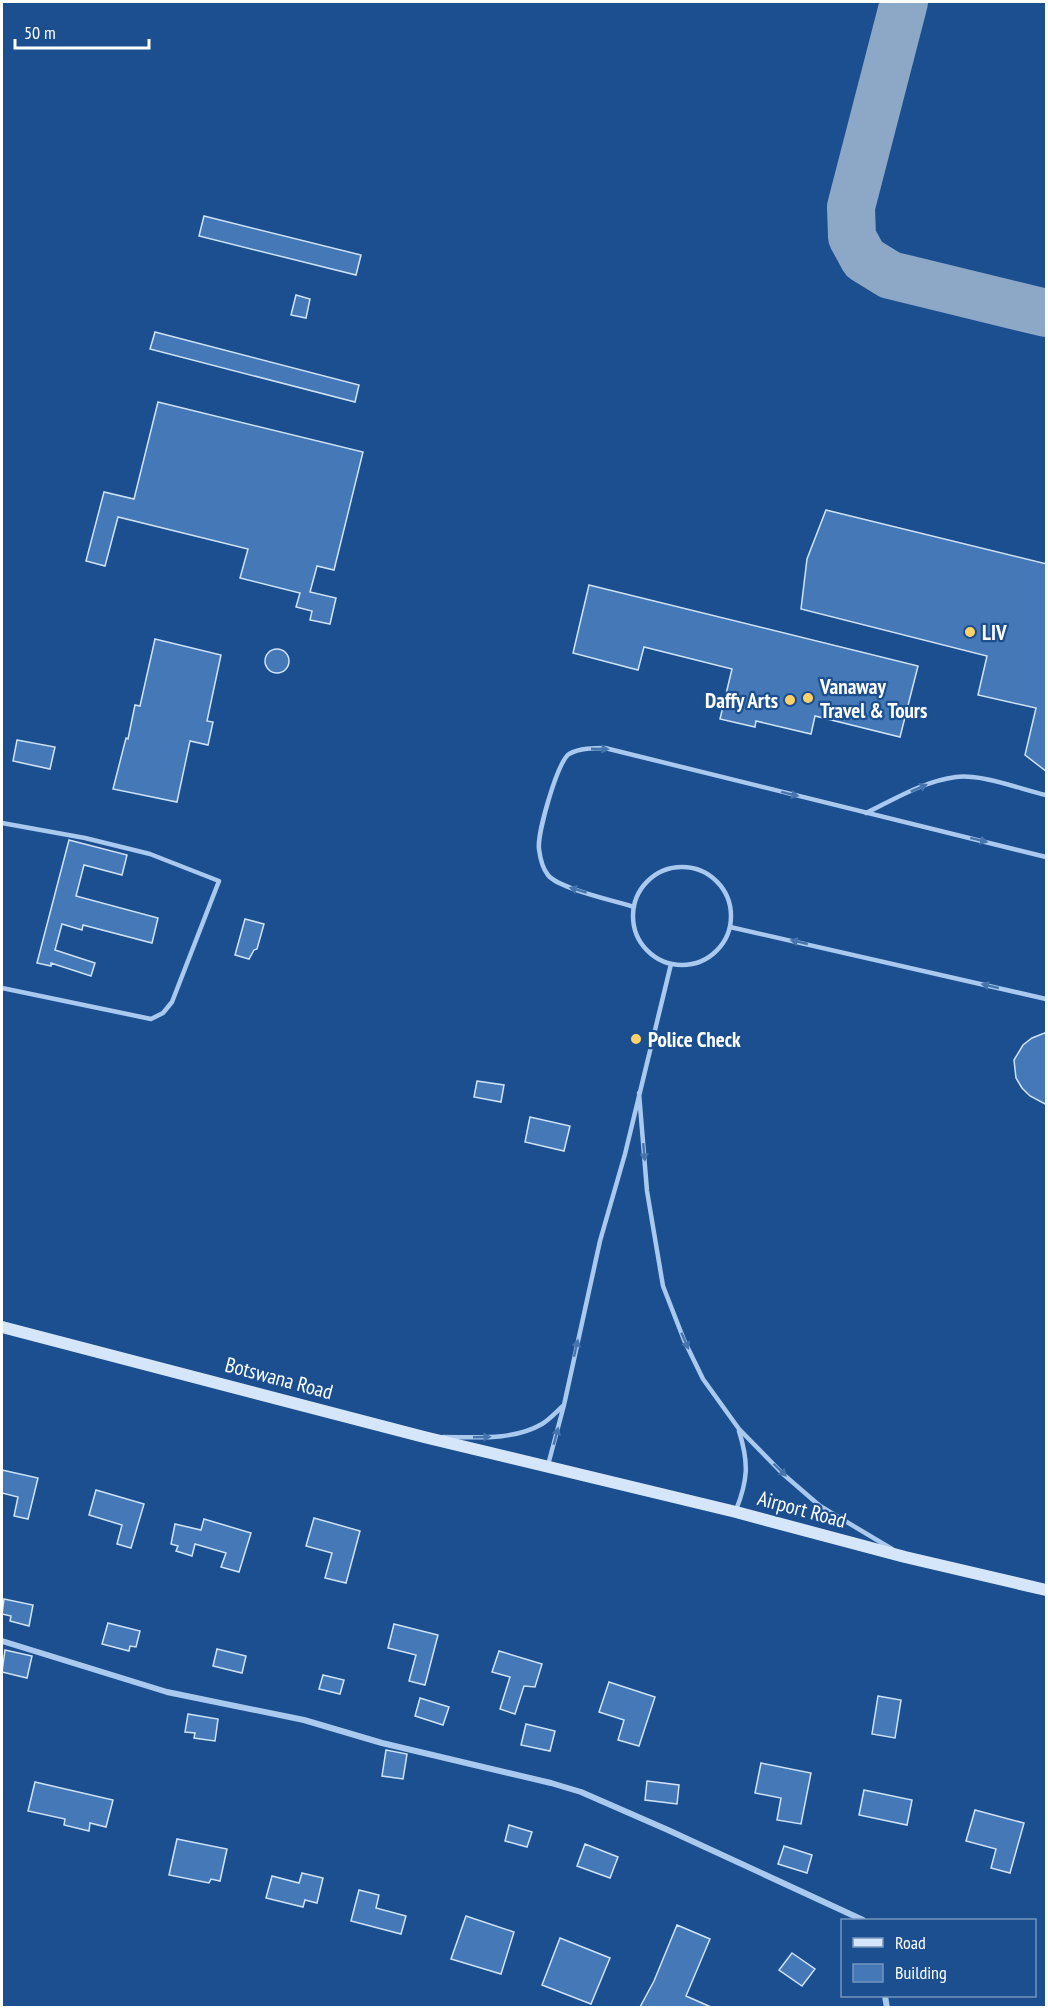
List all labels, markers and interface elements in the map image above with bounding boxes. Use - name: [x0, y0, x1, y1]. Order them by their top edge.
- scale bar: [15, 12, 148, 50]
- text: 50 m: [24, 21, 56, 44]
- place label: LIV: [982, 619, 1007, 646]
- marker: LIV: [963, 625, 977, 639]
- place label: Vanaway Travel & Tours: [819, 673, 927, 724]
- place label: Daffy Arts: [705, 687, 778, 714]
- marker: Vanaway Travel & Tours: [801, 691, 815, 705]
- marker: Daffy Arts: [783, 693, 797, 707]
- one-way arrow: [591, 744, 610, 754]
- one-way arrow: [911, 783, 929, 793]
- one-way arrow: [781, 789, 799, 799]
- one-way arrow: [970, 836, 988, 846]
- one-way arrow: [569, 885, 587, 894]
- one-way arrow: [790, 937, 809, 947]
- one-way arrow: [980, 980, 999, 990]
- place label: Police Check: [648, 1026, 741, 1053]
- marker: Police Check: [629, 1032, 643, 1046]
- one-way arrow: [639, 1142, 649, 1161]
- one-way arrow: [681, 1332, 690, 1350]
- one-way arrow: [572, 1338, 581, 1357]
- street label: Botswana Road: [222, 1351, 336, 1405]
- one-way arrow: [552, 1427, 561, 1445]
- one-way arrow: [473, 1432, 492, 1441]
- one-way arrow: [772, 1463, 786, 1477]
- street label: Airport Road: [755, 1484, 849, 1534]
- legend: [841, 1919, 1036, 1997]
- text: Road: [895, 1931, 926, 1954]
- text: Building: [895, 1961, 947, 1984]

